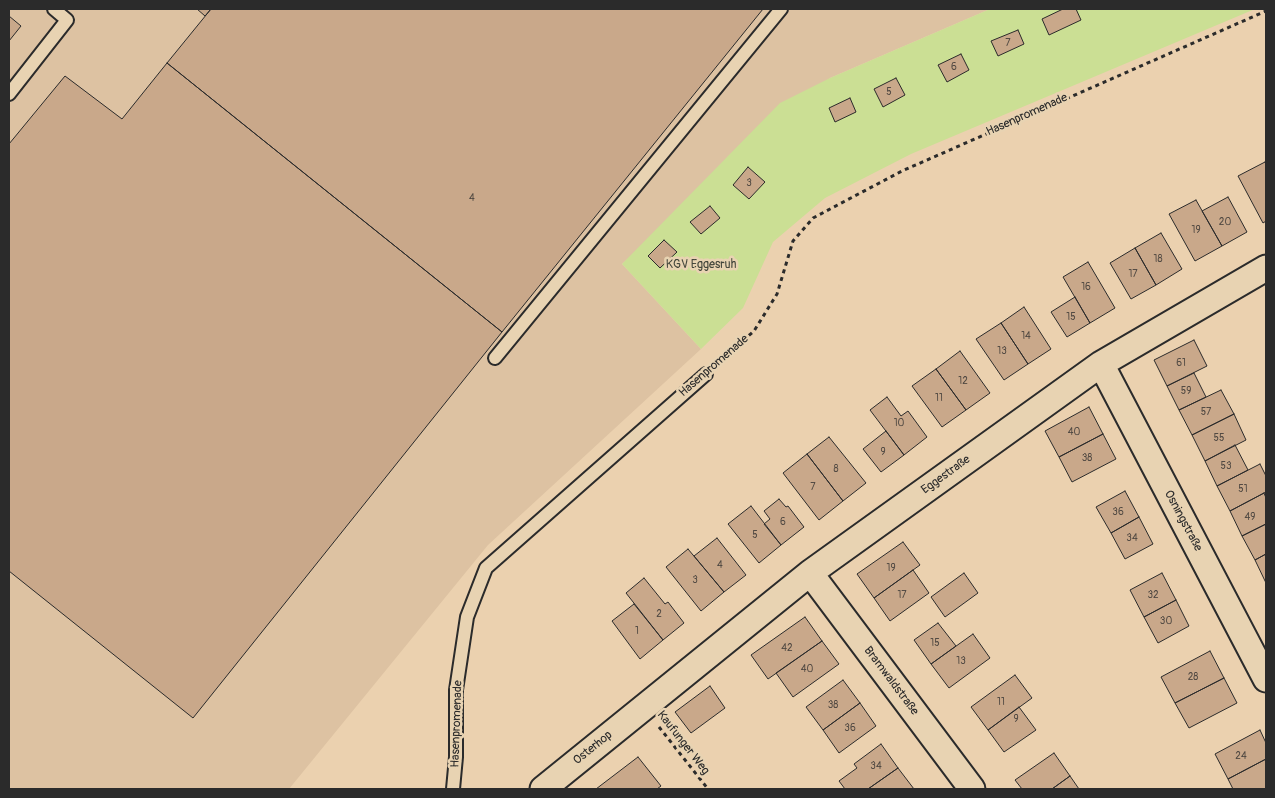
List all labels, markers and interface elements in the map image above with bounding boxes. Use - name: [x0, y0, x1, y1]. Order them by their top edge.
- house number: 7: [1005, 37, 1011, 49]
- house number: 6: [951, 61, 957, 73]
- house number: 5: [886, 86, 892, 98]
- street label: Hasenpromenade: [984, 91, 1070, 139]
- house number: 3: [746, 177, 752, 189]
- house number: 4: [469, 192, 475, 204]
- house number: 20: [1219, 216, 1231, 228]
- house number: 19: [1191, 224, 1201, 236]
- house number: 18: [1154, 253, 1162, 265]
- park label: KGV Eggesruh: [666, 258, 736, 272]
- house number: 17: [1128, 268, 1138, 280]
- house number: 16: [1081, 281, 1091, 293]
- house number: 15: [1066, 311, 1076, 323]
- house number: 14: [1021, 330, 1031, 342]
- street label: Hasenpromenade: [676, 332, 752, 400]
- house number: 13: [997, 345, 1007, 357]
- house number: 61: [1176, 357, 1186, 369]
- house number: 12: [958, 375, 968, 387]
- house number: 59: [1181, 385, 1191, 397]
- house number: 11: [935, 392, 943, 404]
- house number: 57: [1201, 406, 1211, 418]
- house number: 10: [894, 417, 904, 429]
- house number: 40: [1068, 426, 1080, 438]
- house number: 55: [1214, 432, 1224, 444]
- house number: 9: [880, 446, 886, 458]
- street label: Eggestraße: [919, 452, 973, 498]
- house number: 38: [1082, 452, 1092, 464]
- house number: 53: [1221, 460, 1231, 472]
- house number: 8: [833, 463, 839, 475]
- house number: 7: [810, 481, 816, 493]
- house number: 51: [1238, 483, 1248, 495]
- street label: Osningstraße: [1161, 488, 1205, 554]
- house number: 36: [1112, 506, 1124, 518]
- house number: 49: [1245, 511, 1255, 523]
- house number: 6: [780, 516, 786, 528]
- house number: 5: [752, 529, 758, 541]
- house number: 34: [1126, 532, 1138, 544]
- house number: 4: [717, 559, 723, 571]
- house number: 19: [886, 562, 896, 574]
- house number: 3: [692, 574, 698, 586]
- house number: 17: [897, 589, 907, 601]
- house number: 32: [1147, 589, 1159, 601]
- house number: 2: [656, 608, 662, 620]
- house number: 30: [1160, 615, 1172, 627]
- house number: 1: [635, 625, 639, 637]
- house number: 15: [930, 637, 940, 649]
- house number: 42: [781, 642, 793, 654]
- street label: Bramwaldstraße: [861, 644, 921, 718]
- house number: 13: [956, 655, 966, 667]
- house number: 40: [801, 663, 813, 675]
- house number: 28: [1188, 671, 1198, 683]
- street label: Hasenpromenade: [448, 680, 466, 768]
- house number: 11: [997, 696, 1005, 708]
- house number: 38: [828, 699, 838, 711]
- street label: Kaufunger Weg: [654, 708, 712, 778]
- house number: 9: [1013, 713, 1019, 725]
- house number: 36: [844, 722, 856, 734]
- street label: Osterhop: [571, 728, 615, 768]
- house number: 24: [1235, 750, 1247, 762]
- house number: 34: [870, 760, 882, 772]

